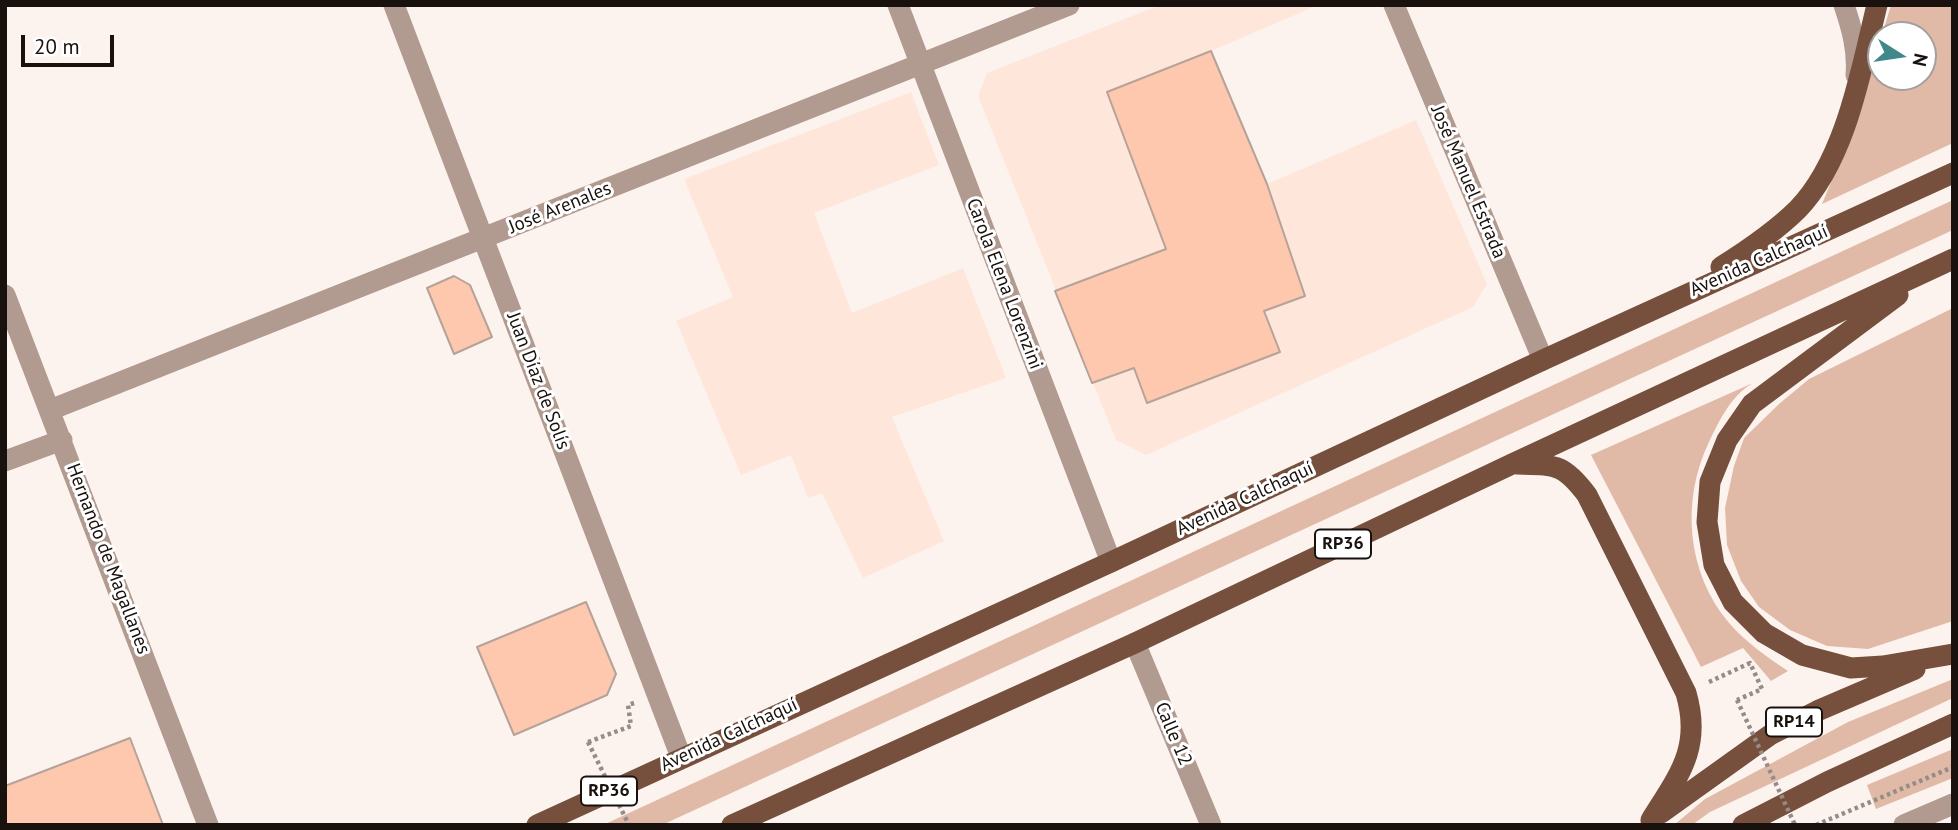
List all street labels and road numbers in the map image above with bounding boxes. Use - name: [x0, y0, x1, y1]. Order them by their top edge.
- street label: José Manuel Estrada: [1425, 102, 1511, 262]
- street label: José Arenales: [505, 177, 615, 239]
- street label: Carola Elena Lorenzini: [961, 195, 1047, 373]
- street label: Avenida Calchaquí: [1686, 220, 1832, 302]
- street label: Juan Díaz de Solís: [501, 309, 575, 453]
- street label: Avenida Calchaquí: [1173, 457, 1317, 541]
- street label: Hernando de Magallanes: [61, 461, 155, 657]
- road number: RP36: [1315, 530, 1371, 558]
- street label: Avenida Calchaquí: [657, 693, 801, 777]
- street label: Calle 12: [1150, 699, 1196, 769]
- road number: RP14: [1766, 708, 1822, 736]
- road number: RP36: [581, 776, 637, 806]

